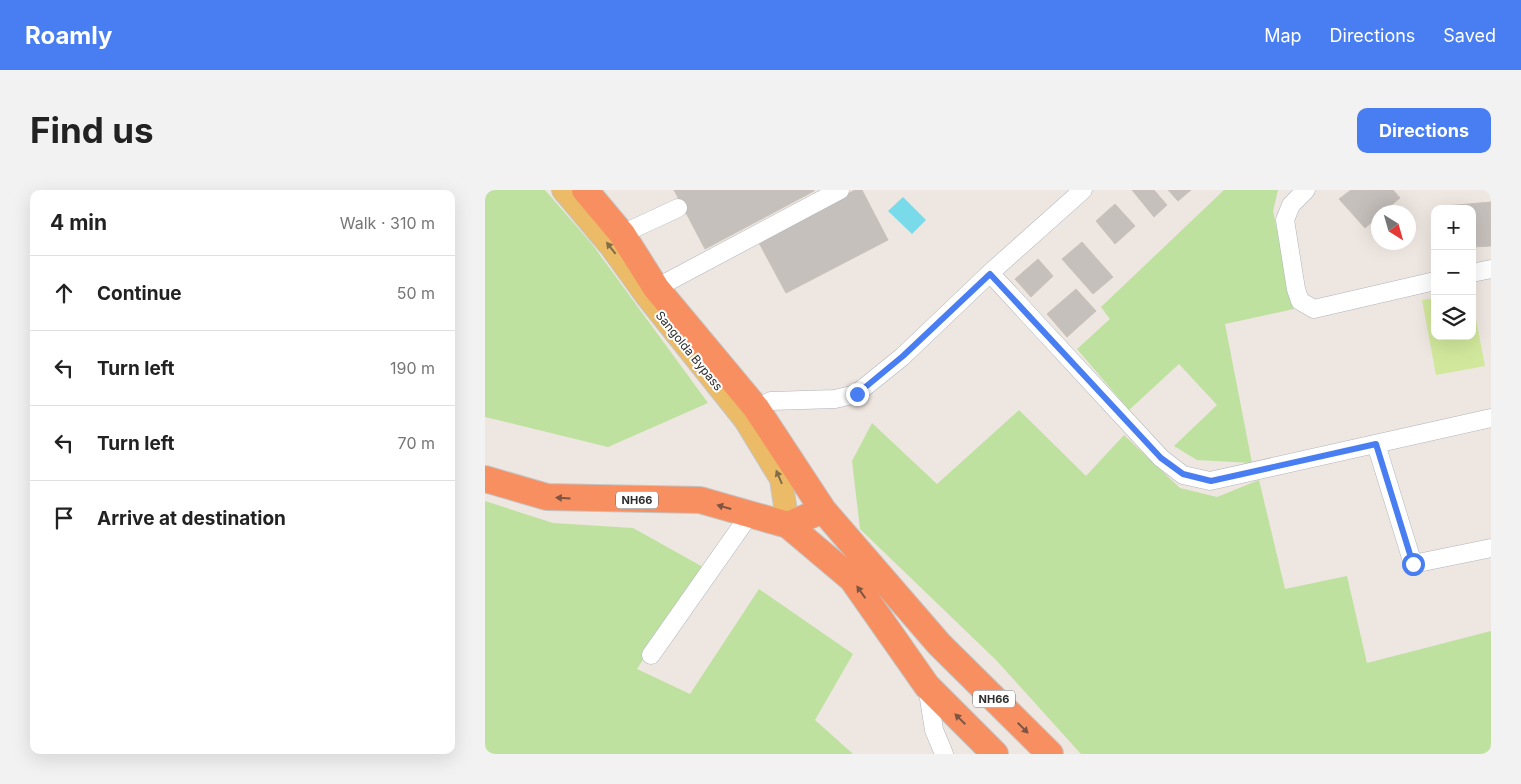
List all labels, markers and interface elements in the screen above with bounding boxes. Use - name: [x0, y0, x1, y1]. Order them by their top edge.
- text: Roamly: [25, 21, 112, 50]
- text: Map: [1264, 25, 1302, 46]
- text: Directions: [1330, 25, 1415, 46]
- text: Saved: [1443, 25, 1496, 46]
- button: Directions: [1357, 108, 1491, 153]
- text: Find us: [30, 109, 154, 151]
- north arrow: [1371, 205, 1416, 250]
- map controls: [1431, 205, 1476, 340]
- button: +: [1431, 205, 1476, 250]
- text: 4 min: [50, 210, 107, 235]
- text: Walk · 310 m: [340, 213, 435, 233]
- one-way arrow: [606, 241, 616, 255]
- button: −: [1431, 250, 1476, 295]
- icon: ahead: [50, 279, 78, 307]
- text: Continue: [97, 282, 182, 305]
- text: 50 m: [397, 283, 435, 303]
- button: layers: [1431, 295, 1476, 340]
- street label: Sangolda Bypass: [653, 308, 726, 393]
- icon: left: [50, 354, 78, 382]
- text: Turn left: [97, 357, 175, 380]
- text: 190 m: [390, 358, 435, 378]
- route end: [846, 383, 869, 406]
- icon: left: [50, 429, 78, 457]
- text: Turn left: [97, 432, 175, 455]
- text: 70 m: [398, 433, 435, 453]
- one-way arrow: [775, 470, 783, 485]
- road number: NH66: [616, 492, 658, 508]
- one-way arrow: [555, 494, 571, 502]
- one-way arrow: [717, 503, 732, 511]
- icon: arrive: [50, 504, 78, 532]
- text: Arrive at destination: [97, 507, 286, 530]
- route start: [1402, 553, 1425, 576]
- one-way arrow: [856, 585, 866, 599]
- road number: NH66: [973, 690, 1015, 708]
- one-way arrow: [955, 714, 967, 726]
- one-way arrow: [1017, 722, 1029, 734]

